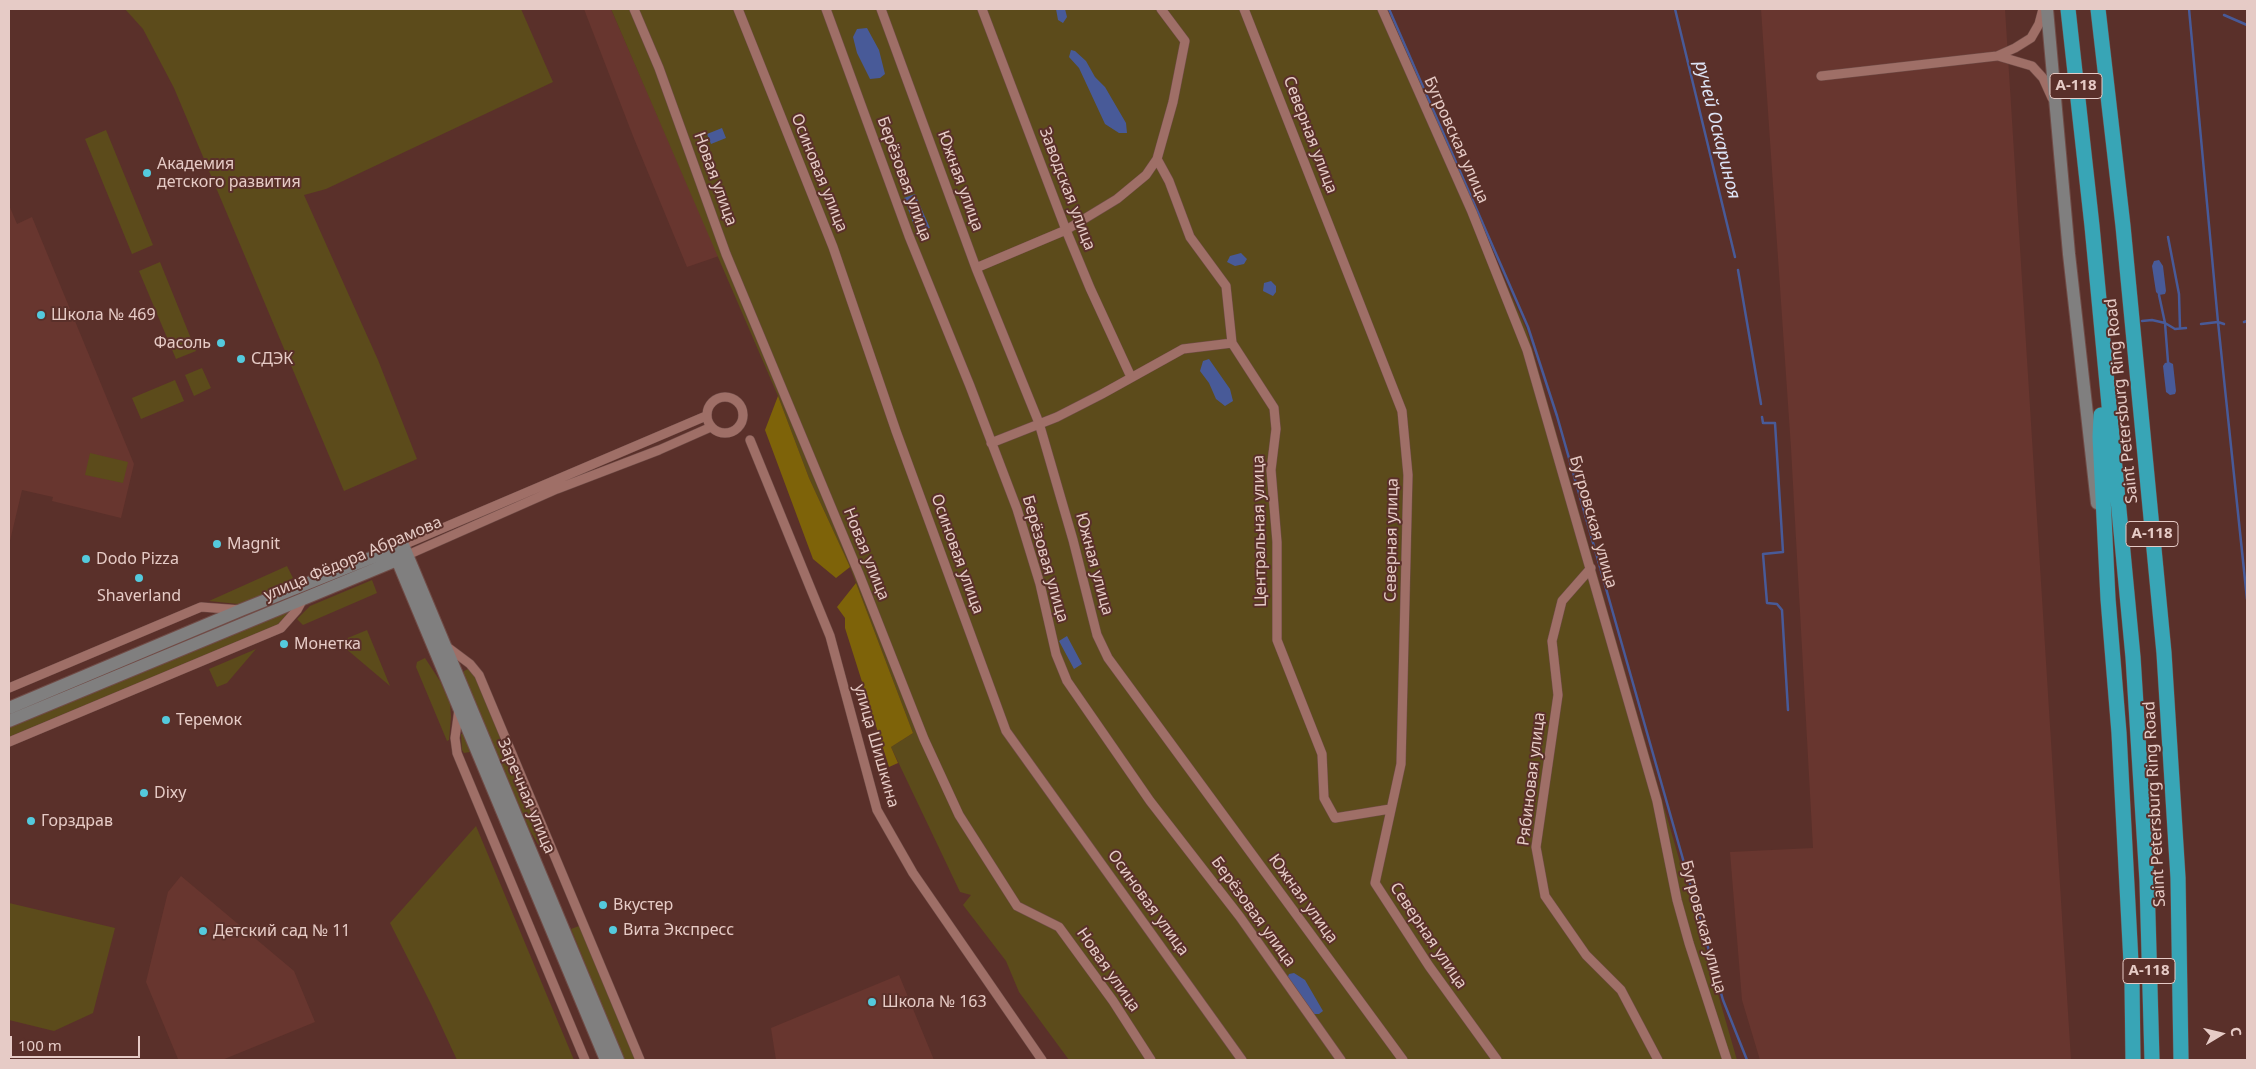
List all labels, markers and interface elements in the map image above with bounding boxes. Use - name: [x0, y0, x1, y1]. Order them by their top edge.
- water label: ручей Оскариноя: [1689, 59, 1745, 201]
- street label: Северная улица: [1279, 74, 1341, 196]
- street label: Бугровская улица: [1419, 74, 1493, 206]
- road number: А-118: [2050, 74, 2102, 98]
- street label: Осиновая улица: [786, 111, 852, 235]
- street label: Берёзовая улица: [873, 114, 935, 244]
- street label: Заводская улица: [1035, 125, 1099, 253]
- street label: Южная улица: [933, 128, 987, 234]
- street label: Новая улица: [689, 130, 741, 228]
- place label: Академия детского развития: [157, 154, 301, 192]
- marker: Академия детского развития: [141, 167, 153, 179]
- street label: Saint Petersburg Ring Road: [2102, 298, 2142, 504]
- place label: Школа № 469: [51, 305, 156, 325]
- marker: Школа № 469: [35, 309, 47, 321]
- place label: Фасоль: [154, 333, 211, 353]
- marker: Фасоль: [215, 337, 227, 349]
- place label: СДЭК: [251, 349, 293, 369]
- marker: СДЭК: [235, 353, 247, 365]
- street label: Бугровская улица: [1565, 454, 1621, 590]
- street label: Центральная улица: [1249, 455, 1271, 607]
- street label: Северная улица: [1381, 478, 1403, 602]
- street label: Осиновая улица: [926, 492, 988, 616]
- street label: Берёзовая улица: [1018, 493, 1072, 625]
- street label: Новая улица: [839, 505, 893, 603]
- street label: Южная улица: [1071, 511, 1117, 617]
- street label: улица Фёдора Абрамова: [261, 513, 445, 605]
- road number: А-118: [2126, 522, 2178, 546]
- place label: Magnit: [227, 534, 280, 554]
- marker: Magnit: [211, 538, 223, 550]
- place label: Dodo Pizza: [96, 549, 179, 569]
- marker: Dodo Pizza: [80, 553, 92, 565]
- marker: Shaverland: [133, 572, 145, 584]
- place label: Shaverland: [97, 586, 181, 606]
- place label: Монетка: [294, 634, 361, 654]
- marker: Монетка: [278, 638, 290, 650]
- street label: улица Шишкина: [849, 682, 903, 810]
- street label: Saint Petersburg Ring Road: [2140, 701, 2170, 907]
- place label: Теремок: [176, 710, 242, 730]
- street label: Рябиновая улица: [1514, 711, 1550, 847]
- marker: Теремок: [160, 714, 172, 726]
- street label: Заречная улица: [493, 735, 559, 857]
- place label: Dixy: [154, 783, 186, 803]
- marker: Dixy: [138, 787, 150, 799]
- place label: Горздрав: [41, 811, 113, 831]
- marker: Горздрав: [25, 815, 37, 827]
- street label: Осиновая улица: [1103, 846, 1193, 960]
- street label: Южная улица: [1264, 851, 1342, 947]
- street label: Берёзовая улица: [1207, 853, 1299, 971]
- street label: Бугровская улица: [1676, 858, 1730, 996]
- street label: Северная улица: [1385, 879, 1471, 993]
- place label: Вкустер: [613, 895, 673, 915]
- marker: Вкустер: [597, 899, 609, 911]
- place label: Вита Экспресс: [623, 920, 734, 940]
- place label: Детский сад № 11: [213, 921, 350, 941]
- marker: Вита Экспресс: [607, 924, 619, 936]
- street label: Новая улица: [1072, 924, 1144, 1016]
- marker: Детский сад № 11: [197, 925, 209, 937]
- road number: А-118: [2123, 958, 2175, 984]
- place label: Школа № 163: [882, 992, 987, 1012]
- marker: Школа № 163: [866, 996, 878, 1008]
- north arrow: [2196, 1009, 2246, 1059]
- scale bar: [12, 1026, 142, 1058]
- text: С: [2226, 1026, 2246, 1038]
- text: 100 m: [18, 1035, 62, 1055]

